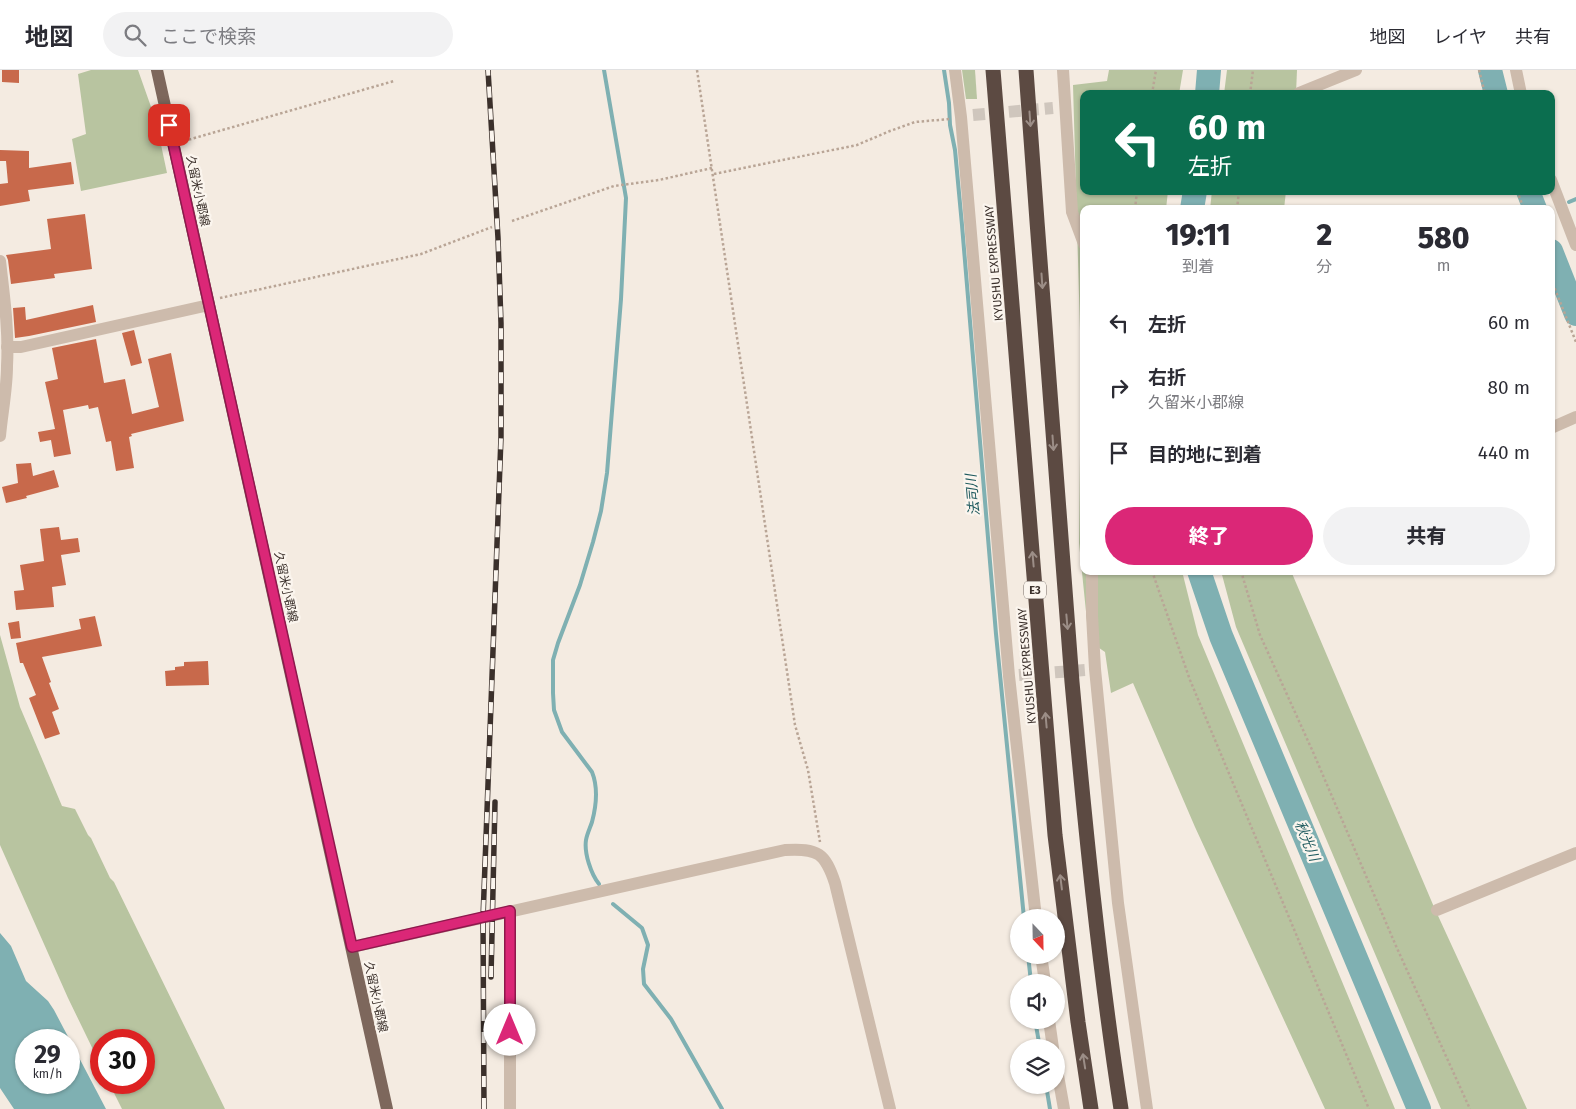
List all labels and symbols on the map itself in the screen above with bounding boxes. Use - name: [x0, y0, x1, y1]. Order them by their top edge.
- pin: [148, 104, 190, 146]
- one-way arrow: [1025, 110, 1035, 126]
- street label: 久留米小郡線: [184, 154, 212, 228]
- street label: KYUSHU EXPRESSWAY: [982, 204, 1006, 322]
- one-way arrow: [1037, 272, 1046, 288]
- one-way arrow: [1049, 435, 1058, 451]
- water label: 法司川: [963, 471, 983, 517]
- street label: 久留米小郡線: [272, 550, 300, 624]
- one-way arrow: [1028, 551, 1038, 567]
- road number: E3: [1024, 582, 1046, 598]
- street label: KYUSHU EXPRESSWAY: [1015, 607, 1039, 725]
- one-way arrow: [1062, 614, 1072, 630]
- one-way arrow: [1041, 713, 1051, 729]
- water label: 秋光川: [1291, 818, 1324, 865]
- one-way arrow: [1056, 875, 1066, 891]
- north arrow: [1010, 909, 1065, 964]
- street label: 久留米小郡線: [362, 960, 390, 1034]
- position arrow: [483, 1003, 535, 1055]
- speed limit sign: 30: [90, 1029, 155, 1094]
- one-way arrow: [1078, 1053, 1088, 1069]

